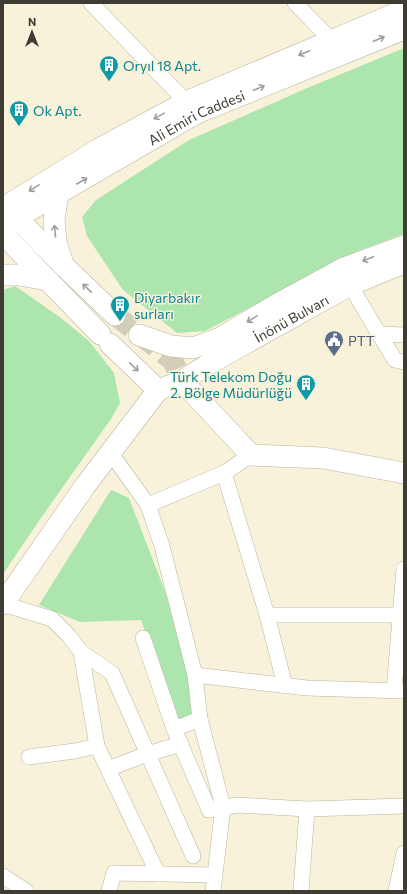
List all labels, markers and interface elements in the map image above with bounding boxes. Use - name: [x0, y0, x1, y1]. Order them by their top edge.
- north arrow: [12, 12, 52, 52]
- text: N: [28, 15, 36, 28]
- one-way arrow: [372, 35, 384, 43]
- one-way arrow: [298, 50, 310, 57]
- building icon: Oryıl 18 Apt.: [98, 54, 120, 82]
- place label: Oryıl 18 Apt.: [123, 57, 201, 74]
- one-way arrow: [252, 84, 264, 92]
- street label: Ali Emiri Caddesi: [145, 86, 247, 148]
- building icon: Ok Apt.: [8, 99, 30, 127]
- place label: Ok Apt.: [33, 102, 82, 119]
- one-way arrow: [153, 113, 165, 121]
- one-way arrow: [76, 176, 88, 184]
- one-way arrow: [28, 185, 40, 193]
- one-way arrow: [51, 225, 59, 238]
- one-way arrow: [362, 256, 374, 264]
- one-way arrow: [82, 283, 92, 293]
- place label: Diyarbakır surları: [134, 289, 201, 322]
- street label: İnönü Bulvarı: [251, 290, 331, 345]
- building icon: Diyarbakır surları: [109, 294, 131, 322]
- one-way arrow: [247, 315, 258, 323]
- public building icon: PTT: [323, 329, 345, 357]
- place label: PTT: [348, 332, 375, 349]
- one-way arrow: [129, 362, 139, 372]
- place label: Türk Telekom Doğu 2. Bölge Müdürlüğü: [170, 368, 292, 401]
- building icon: Türk Telekom Doğu 2. Bölge Müdürlüğü: [295, 373, 317, 401]

